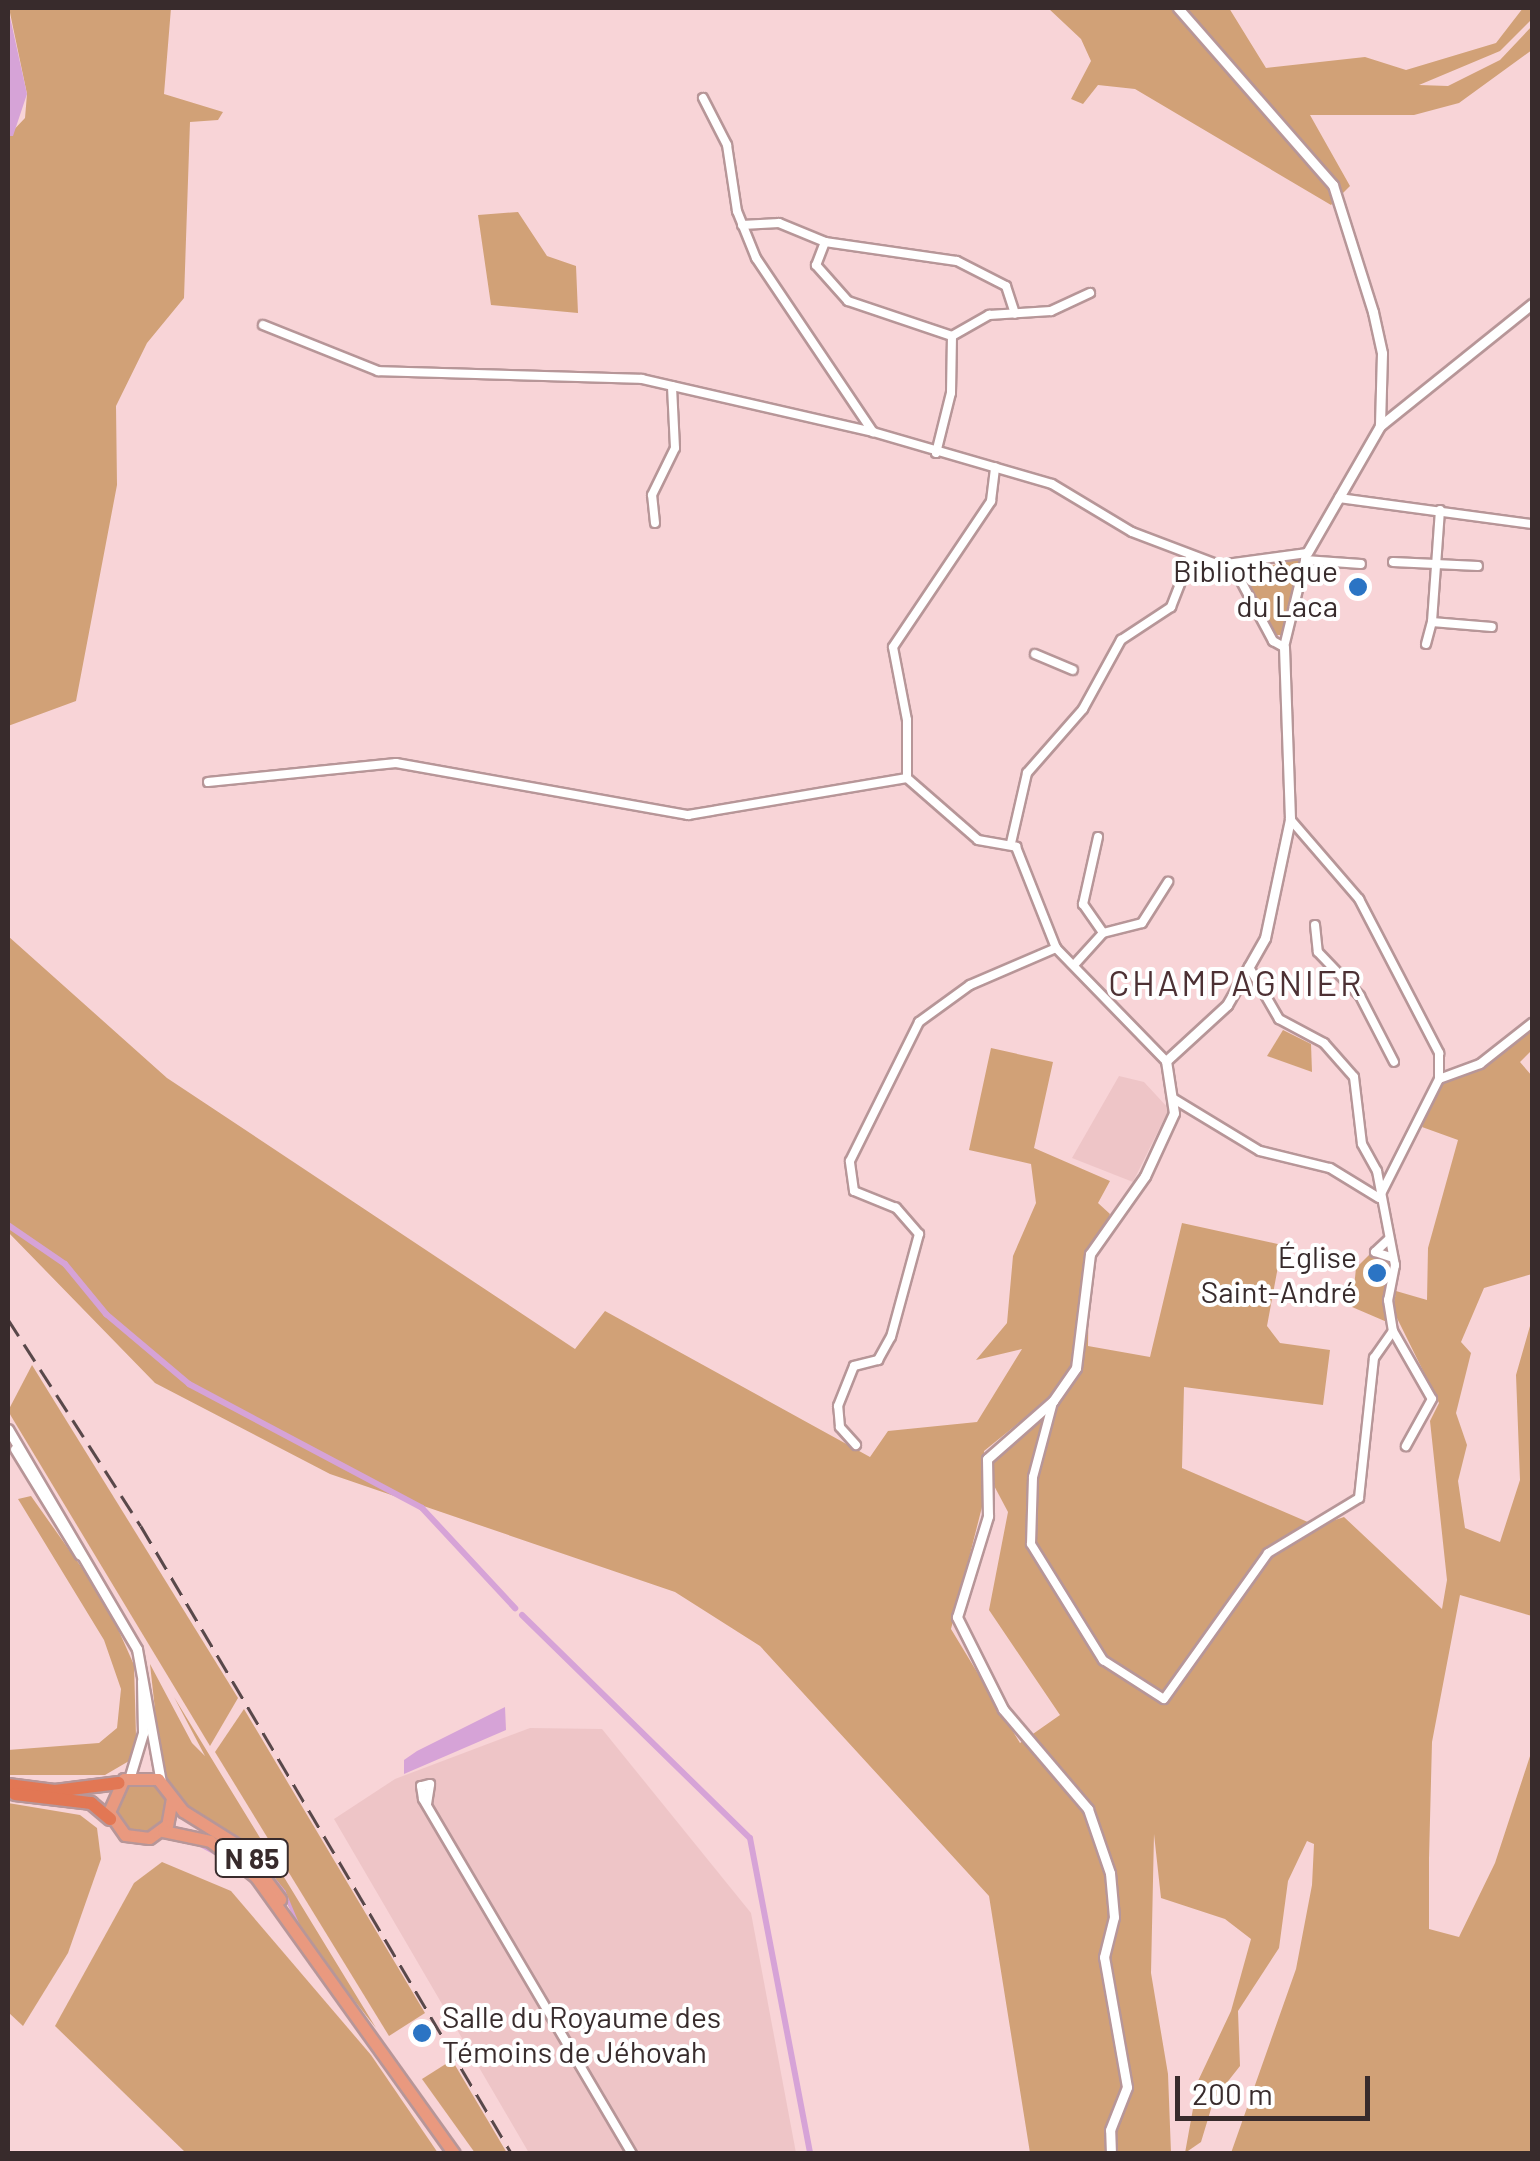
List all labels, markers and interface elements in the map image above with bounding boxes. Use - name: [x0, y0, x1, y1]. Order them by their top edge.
- place label: Bibliothèque du Laca: [1173, 552, 1338, 622]
- marker: Bibliothèque du Laca: [1347, 576, 1369, 598]
- district label: CHAMPAGNIER: [1108, 961, 1364, 1003]
- place label: Église Saint-André: [1201, 1238, 1357, 1308]
- marker: Église Saint-André: [1366, 1262, 1388, 1284]
- road number: N 85: [214, 1835, 290, 1881]
- place label: Salle du Royaume des Témoins de Jéhovah: [442, 1998, 721, 2068]
- marker: Salle du Royaume des Témoins de Jéhovah: [411, 2022, 433, 2044]
- scale bar: [1180, 2056, 1375, 2118]
- text: 200 m: [1192, 2075, 1273, 2111]

